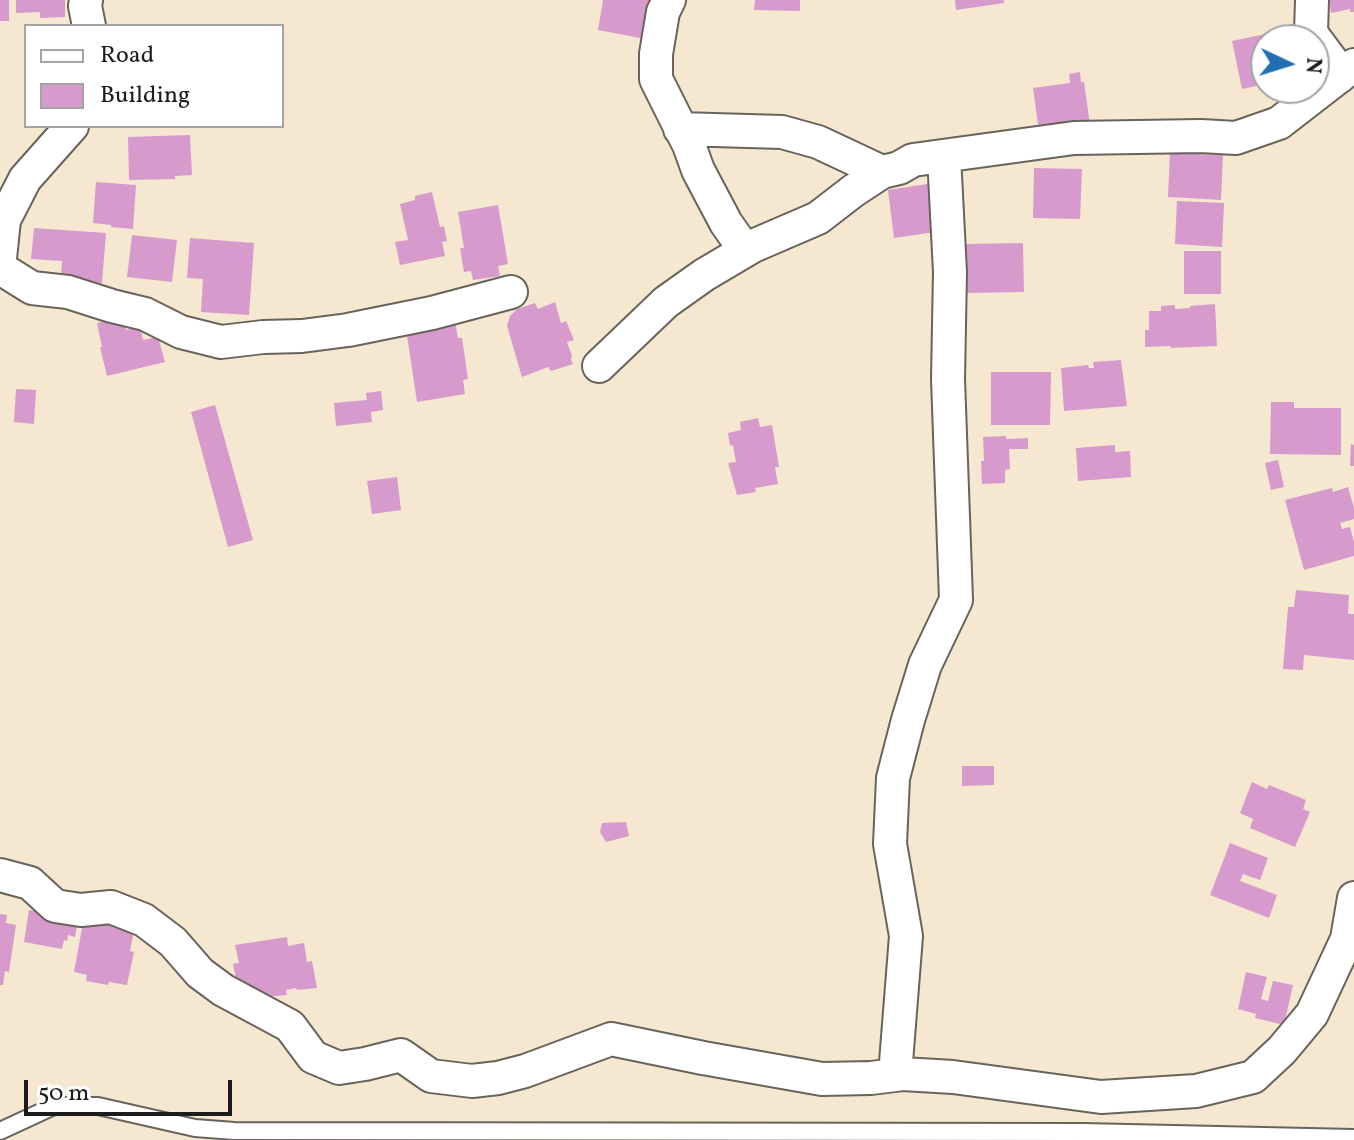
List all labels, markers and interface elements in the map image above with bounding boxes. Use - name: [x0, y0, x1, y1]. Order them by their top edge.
- legend: [24, 24, 284, 128]
- north arrow: [1250, 24, 1330, 104]
- text: Road: [100, 39, 154, 73]
- text: N: [1296, 57, 1328, 75]
- text: Building: [100, 79, 190, 113]
- scale bar: [28, 1064, 236, 1114]
- text: 50 m: [38, 1077, 90, 1111]

